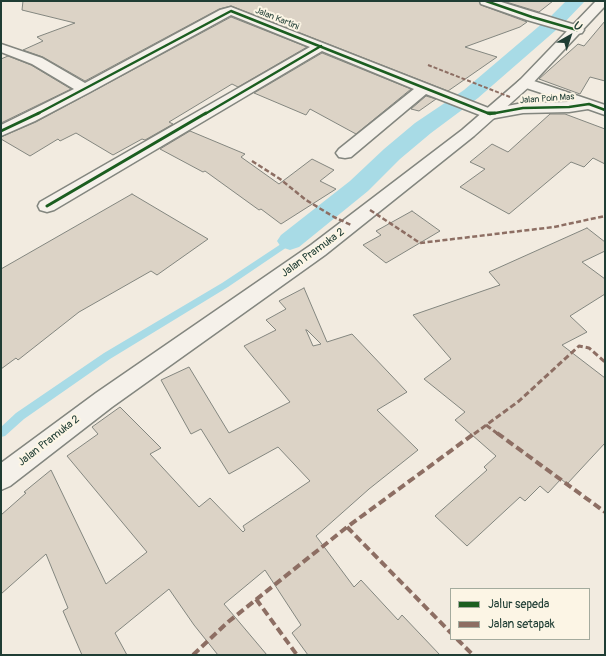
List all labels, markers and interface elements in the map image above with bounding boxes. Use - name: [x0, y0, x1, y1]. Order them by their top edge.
- street label: Jalan Kartini: [254, 5, 300, 33]
- north arrow: [550, 16, 590, 56]
- text: U: [571, 19, 585, 34]
- street label: Jalan Poin Mas: [519, 92, 575, 106]
- street label: Jalan Pramuka 2: [279, 226, 347, 280]
- street label: Jalan Pramuka 2: [15, 413, 83, 469]
- legend: [450, 588, 590, 640]
- text: Jalur sepeda: [488, 597, 549, 612]
- text: Jalan setapak: [488, 617, 555, 632]

